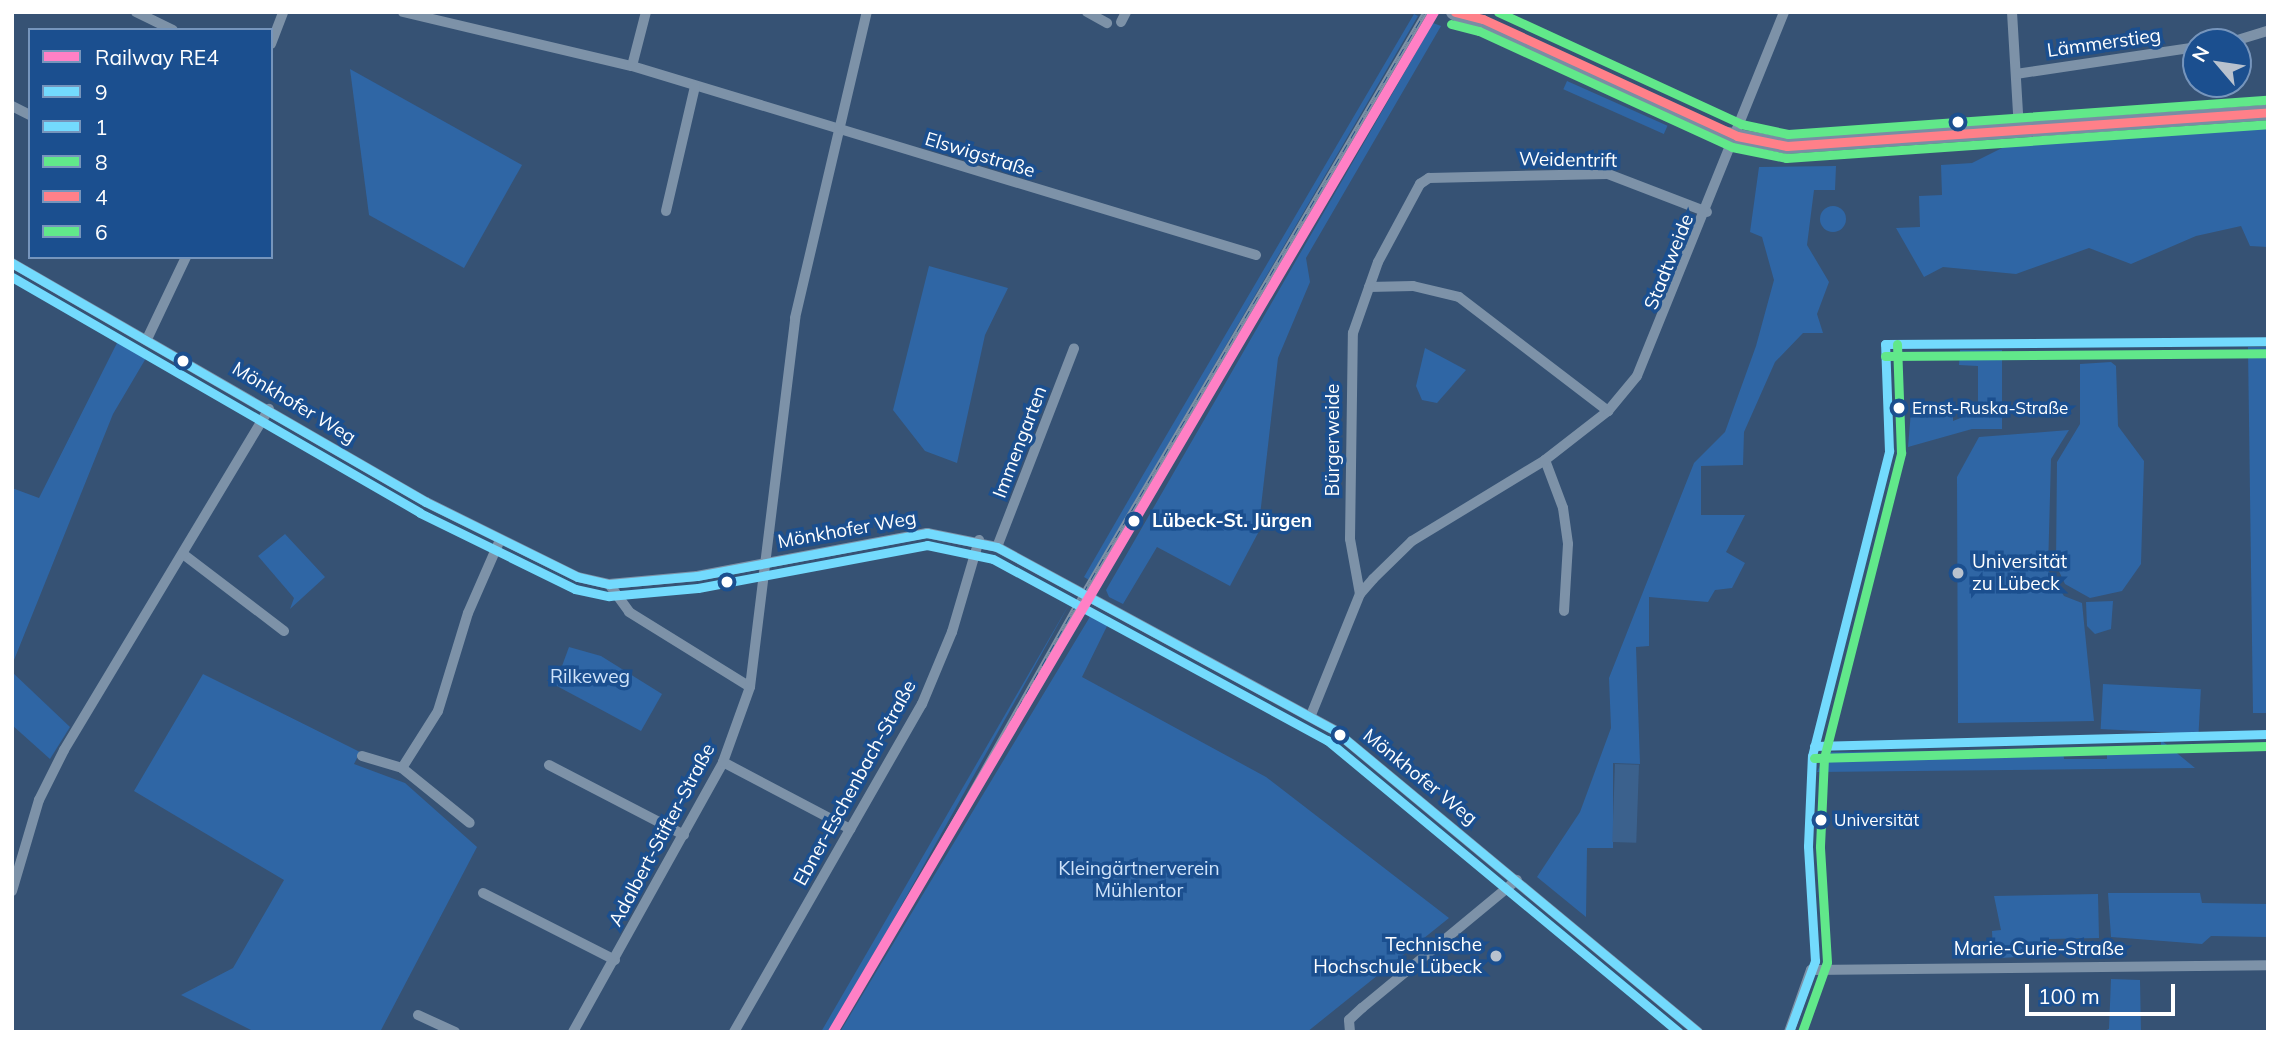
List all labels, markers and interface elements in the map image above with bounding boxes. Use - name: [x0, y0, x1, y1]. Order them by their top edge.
- street label: Lämmerstieg: [2046, 24, 2162, 62]
- legend: [28, 28, 273, 259]
- north arrow: [2182, 28, 2252, 98]
- text: N: [2186, 42, 2214, 66]
- text: Railway RE4: [95, 44, 219, 70]
- text: 9: [95, 79, 108, 105]
- text: 1: [95, 114, 108, 140]
- unlabelled marker: [1951, 115, 1965, 129]
- street label: Elswigstraße: [922, 127, 1038, 183]
- street label: Weidentrift: [1519, 148, 1617, 172]
- text: 8: [95, 149, 108, 175]
- text: 4: [95, 184, 108, 210]
- street label: Stadtweide: [1640, 211, 1698, 313]
- text: 6: [95, 219, 108, 245]
- unlabelled marker: [176, 354, 190, 368]
- street label: Mönkhofer Weg: [228, 357, 360, 449]
- street label: Immengarten: [988, 383, 1052, 501]
- street label: Bürgerweide: [1322, 384, 1344, 496]
- place label: Ernst-Ruska-Straße: [1912, 398, 2068, 418]
- marker: Ernst-Ruska-Straße: [1892, 401, 1906, 415]
- street label: Mönkhofer Weg: [776, 507, 918, 553]
- marker: Lübeck-St. Jürgen: [1123, 510, 1145, 532]
- place label: Lübeck-St. Jürgen: [1152, 510, 1312, 532]
- place label: Universität zu Lübeck: [1972, 551, 2067, 595]
- marker: Universität zu Lübeck: [1950, 565, 1966, 581]
- unlabelled marker: [720, 575, 734, 589]
- park label: Rilkeweg: [550, 666, 630, 688]
- street label: Ebner-Eschenbach-Straße: [789, 676, 921, 890]
- street label: Mönkhofer Weg: [1358, 724, 1482, 830]
- unlabelled marker: [1333, 728, 1347, 742]
- street label: Adalbert-Stifter-Straße: [604, 740, 720, 930]
- place label: Universität: [1834, 810, 1919, 830]
- marker: Universität: [1814, 813, 1828, 827]
- park label: Kleingärtnerverein Mühlentor: [1058, 858, 1220, 902]
- place label: Technische Hochschule Lübeck: [1313, 934, 1482, 978]
- street label: Marie-Curie-Straße: [1954, 938, 2124, 960]
- marker: Technische Hochschule Lübeck: [1488, 948, 1504, 964]
- scale bar: [2028, 970, 2178, 1014]
- text: 100 m: [2038, 983, 2100, 1009]

